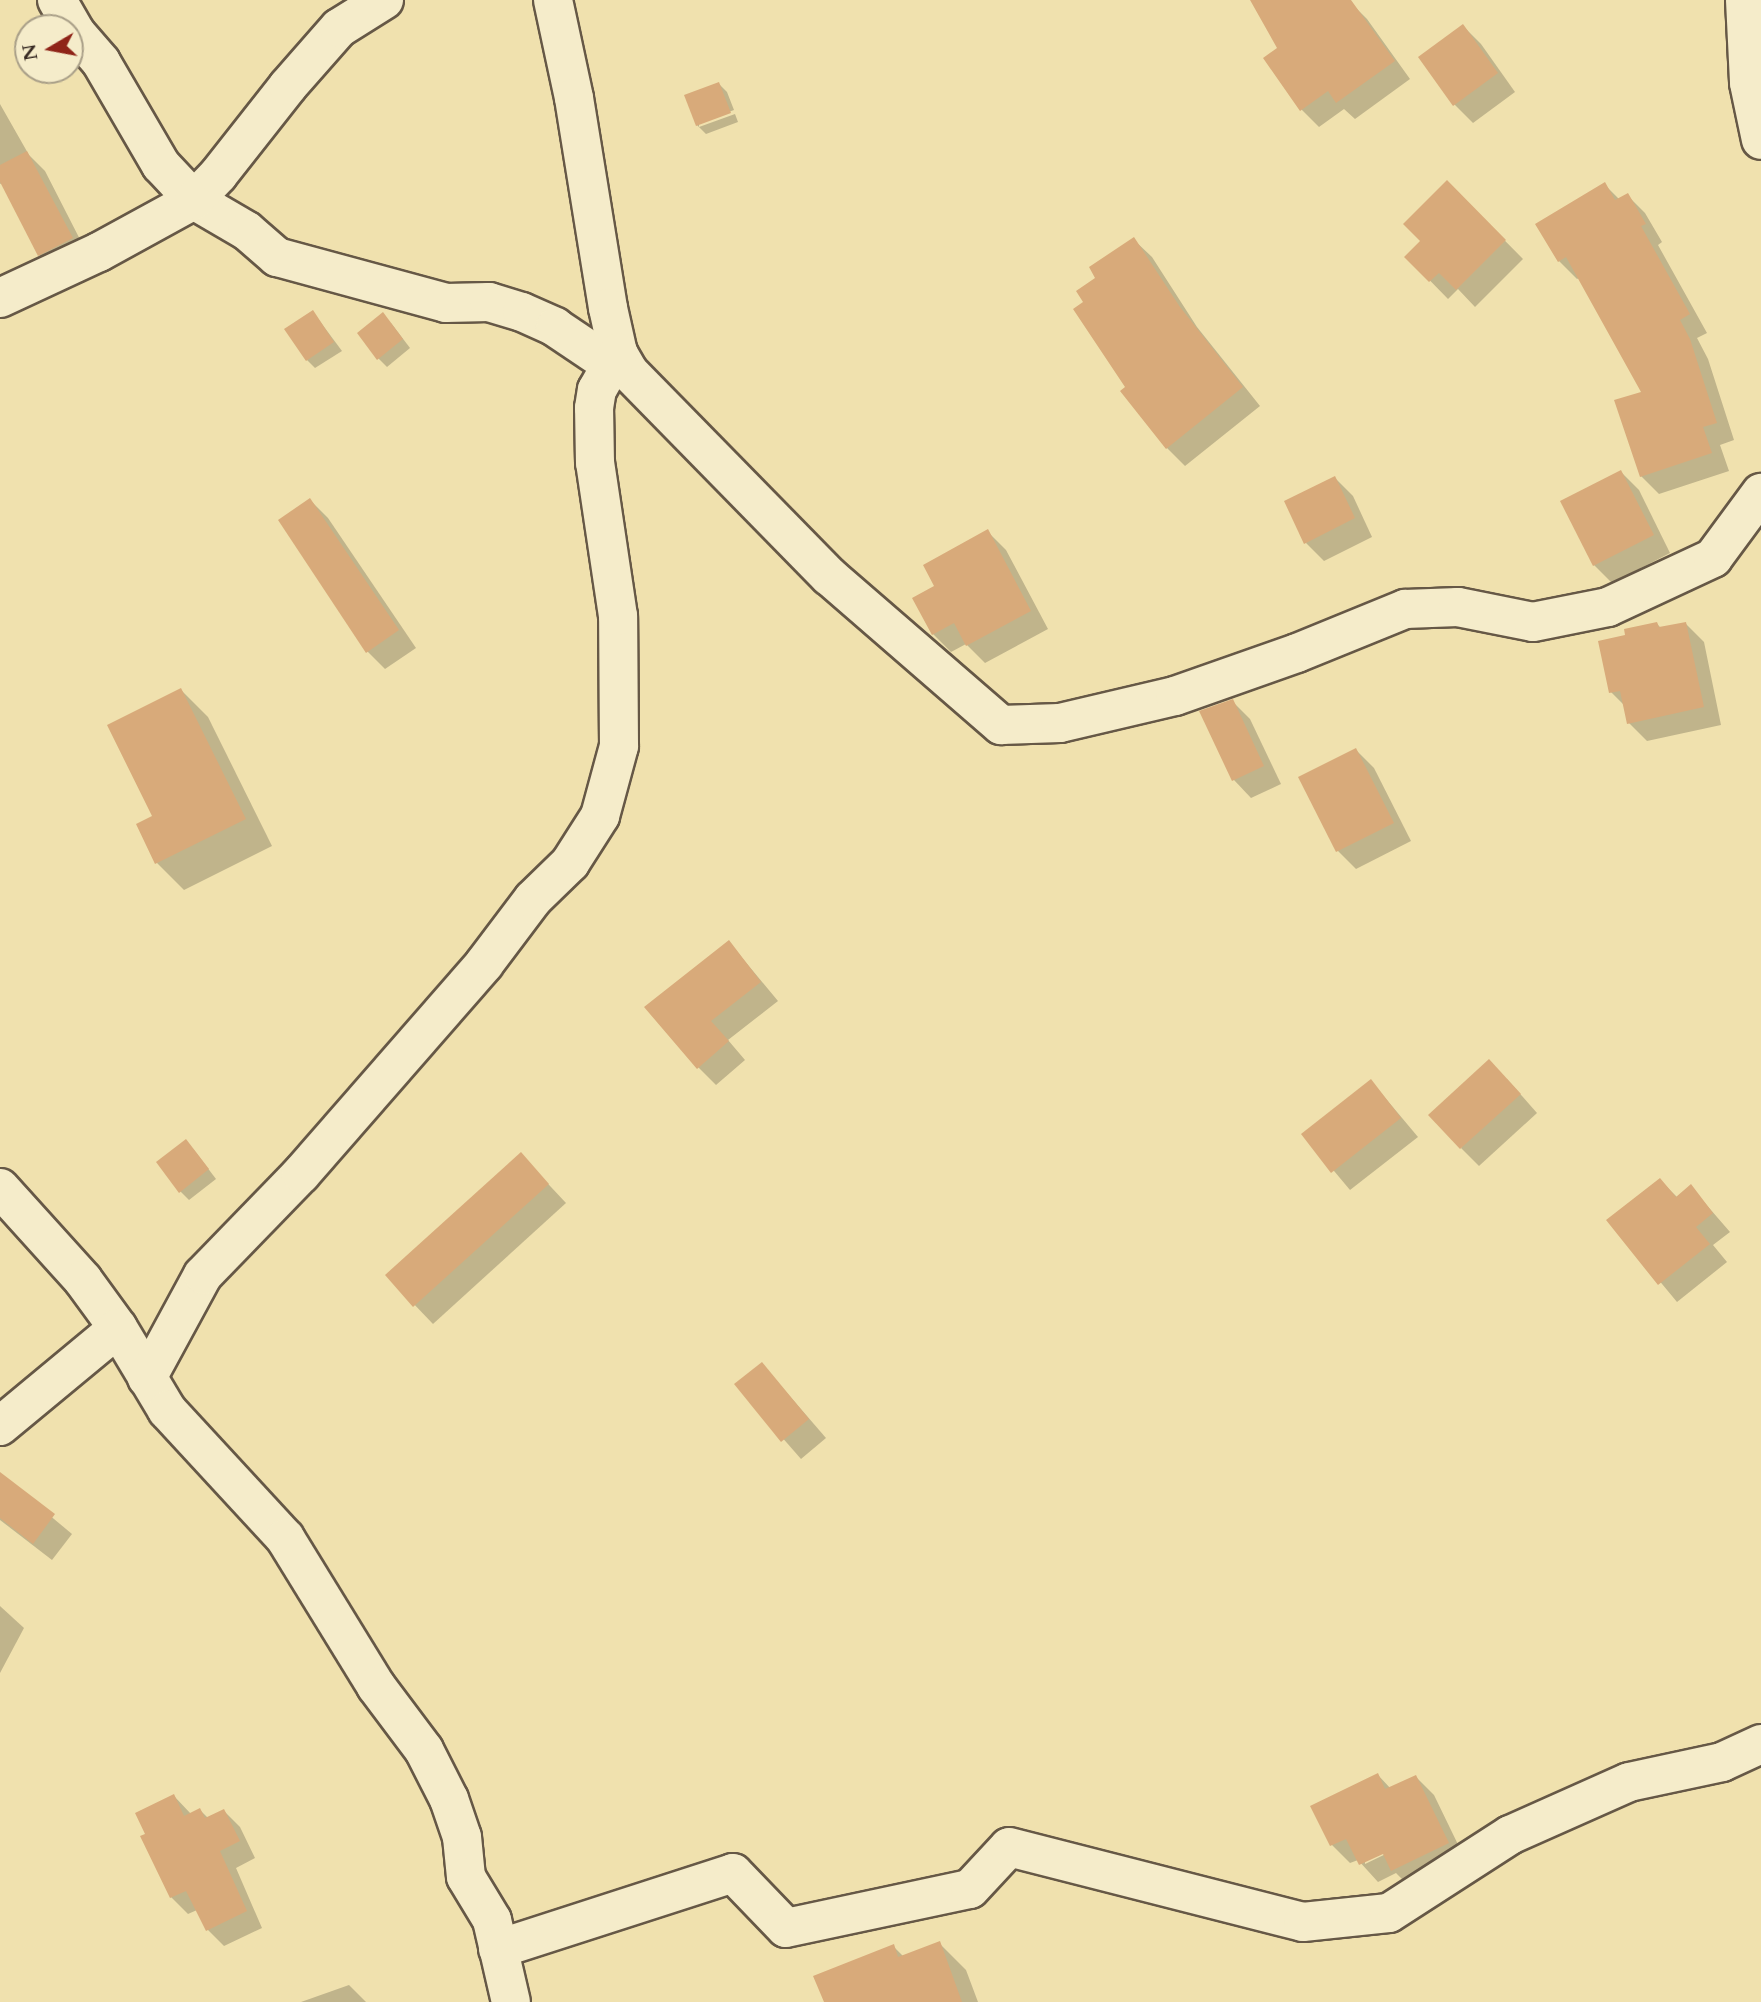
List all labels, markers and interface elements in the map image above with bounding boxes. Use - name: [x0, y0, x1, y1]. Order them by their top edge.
- north arrow: [14, 14, 84, 84]
- text: N: [16, 42, 45, 63]

